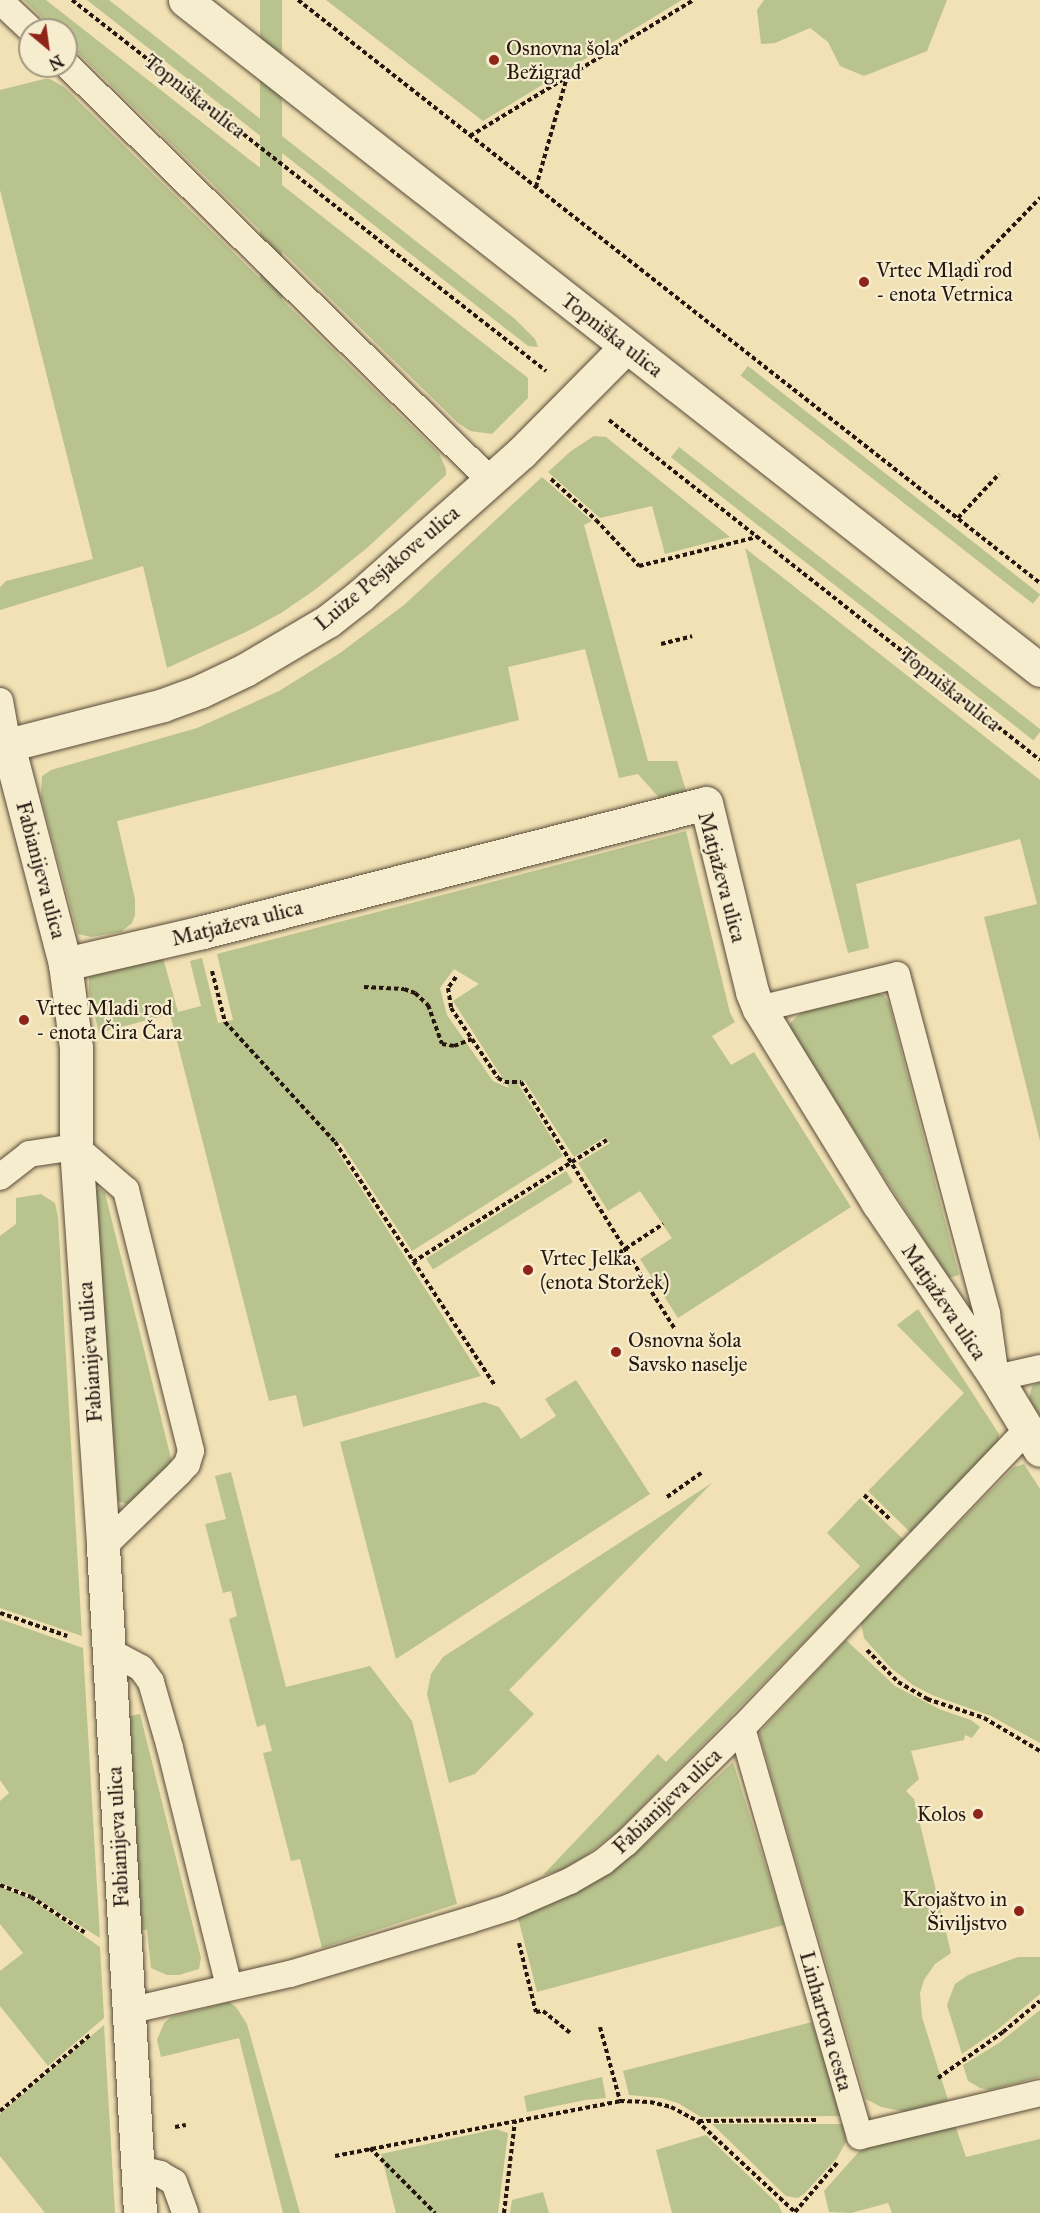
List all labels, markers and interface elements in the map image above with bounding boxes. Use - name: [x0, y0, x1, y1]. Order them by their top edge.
- north arrow: [18, 18, 78, 78]
- place label: Osnovna šola Bežigrad: [506, 35, 619, 85]
- street label: Topniška ulica: [139, 48, 251, 144]
- text: N: [45, 51, 67, 74]
- marker: Osnovna šola Bežigrad: [487, 53, 501, 67]
- place label: Vrtec Mladi rod - enota Vetrnica: [876, 257, 1013, 307]
- marker: Vrtec Mladi rod - enota Vetrnica: [857, 275, 871, 289]
- street label: Topniška ulica: [556, 287, 668, 383]
- street label: Luize Pesjakove ulica: [310, 500, 464, 636]
- street label: Topniška ulica: [894, 641, 1006, 737]
- street label: Fabianijeva ulica: [11, 798, 71, 942]
- street label: Matjaževa ulica: [692, 809, 752, 945]
- street label: Matjaževa ulica: [169, 895, 305, 951]
- place label: Vrtec Mladi rod - enota Čira Čara: [36, 995, 182, 1045]
- marker: Vrtec Mladi rod - enota Čira Čara: [17, 1013, 31, 1027]
- street label: Matjaževa ulica: [896, 1239, 992, 1365]
- place label: Vrtec Jelka (enota Storžek): [540, 1245, 670, 1295]
- marker: Vrtec Jelka (enota Storžek): [521, 1263, 535, 1277]
- street label: Fabianijeva ulica: [72, 1281, 108, 1423]
- place label: Osnovna šola Savsko naselje: [628, 1327, 747, 1377]
- marker: Osnovna šola Savsko naselje: [609, 1345, 623, 1359]
- street label: Fabianijeva ulica: [607, 1743, 727, 1859]
- street label: Fabianijeva ulica: [102, 1766, 134, 1908]
- place label: Kolos: [917, 1801, 966, 1827]
- marker: Kolos: [971, 1807, 985, 1821]
- place label: Krojaštvo in Šiviljstvo: [902, 1886, 1007, 1936]
- marker: Krojaštvo in Šiviljstvo: [1012, 1904, 1026, 1918]
- street label: Linhartova cesta: [794, 1948, 858, 2094]

